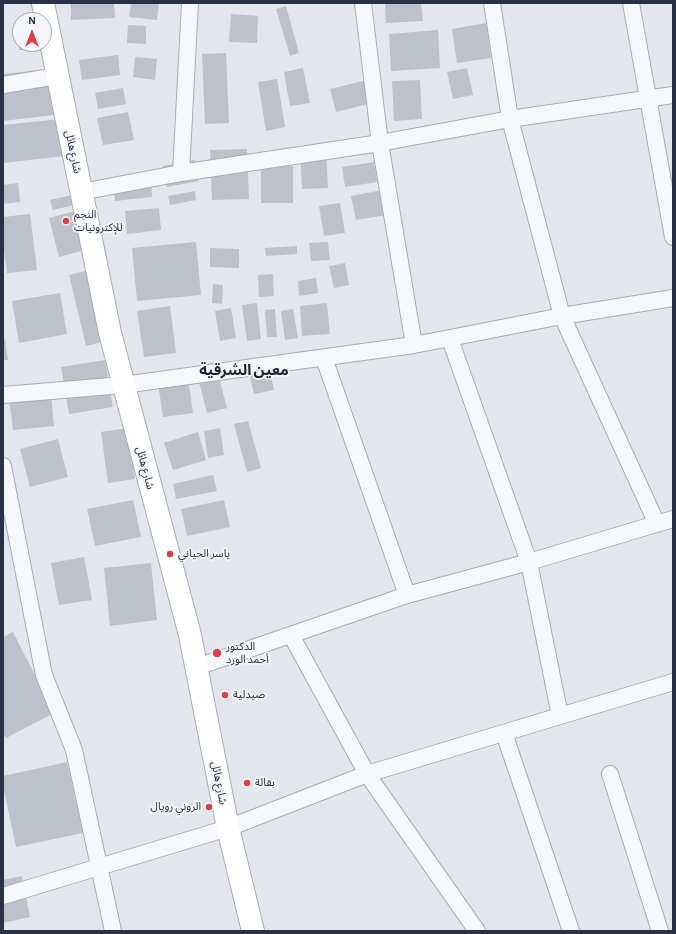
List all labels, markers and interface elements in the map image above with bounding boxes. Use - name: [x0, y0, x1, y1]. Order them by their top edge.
- north arrow: [12, 12, 52, 52]
- text: N: [28, 15, 36, 26]
- street label: شارع هائل: [62, 129, 84, 175]
- place label: النجم للإكترونيات: [74, 208, 123, 234]
- marker: النجم للإكترونيات: [61, 216, 71, 226]
- district label: معين الشرقية: [199, 361, 289, 379]
- street label: شارع هائل: [133, 445, 157, 491]
- place label: ياسر الحياني: [178, 547, 230, 561]
- marker: ياسر الحياني: [165, 549, 175, 559]
- place label: الدكتور أحمد الورد: [226, 640, 269, 666]
- marker: الدكتور أحمد الورد: [211, 647, 223, 659]
- place label: صيدلية: [233, 688, 265, 702]
- marker: صيدلية: [220, 690, 230, 700]
- street label: شارع هائل: [208, 760, 230, 806]
- place label: بقالة: [255, 776, 275, 790]
- marker: بقالة: [242, 778, 252, 788]
- place label: الروني رويال: [150, 800, 201, 814]
- marker: الروني رويال: [204, 802, 214, 812]

